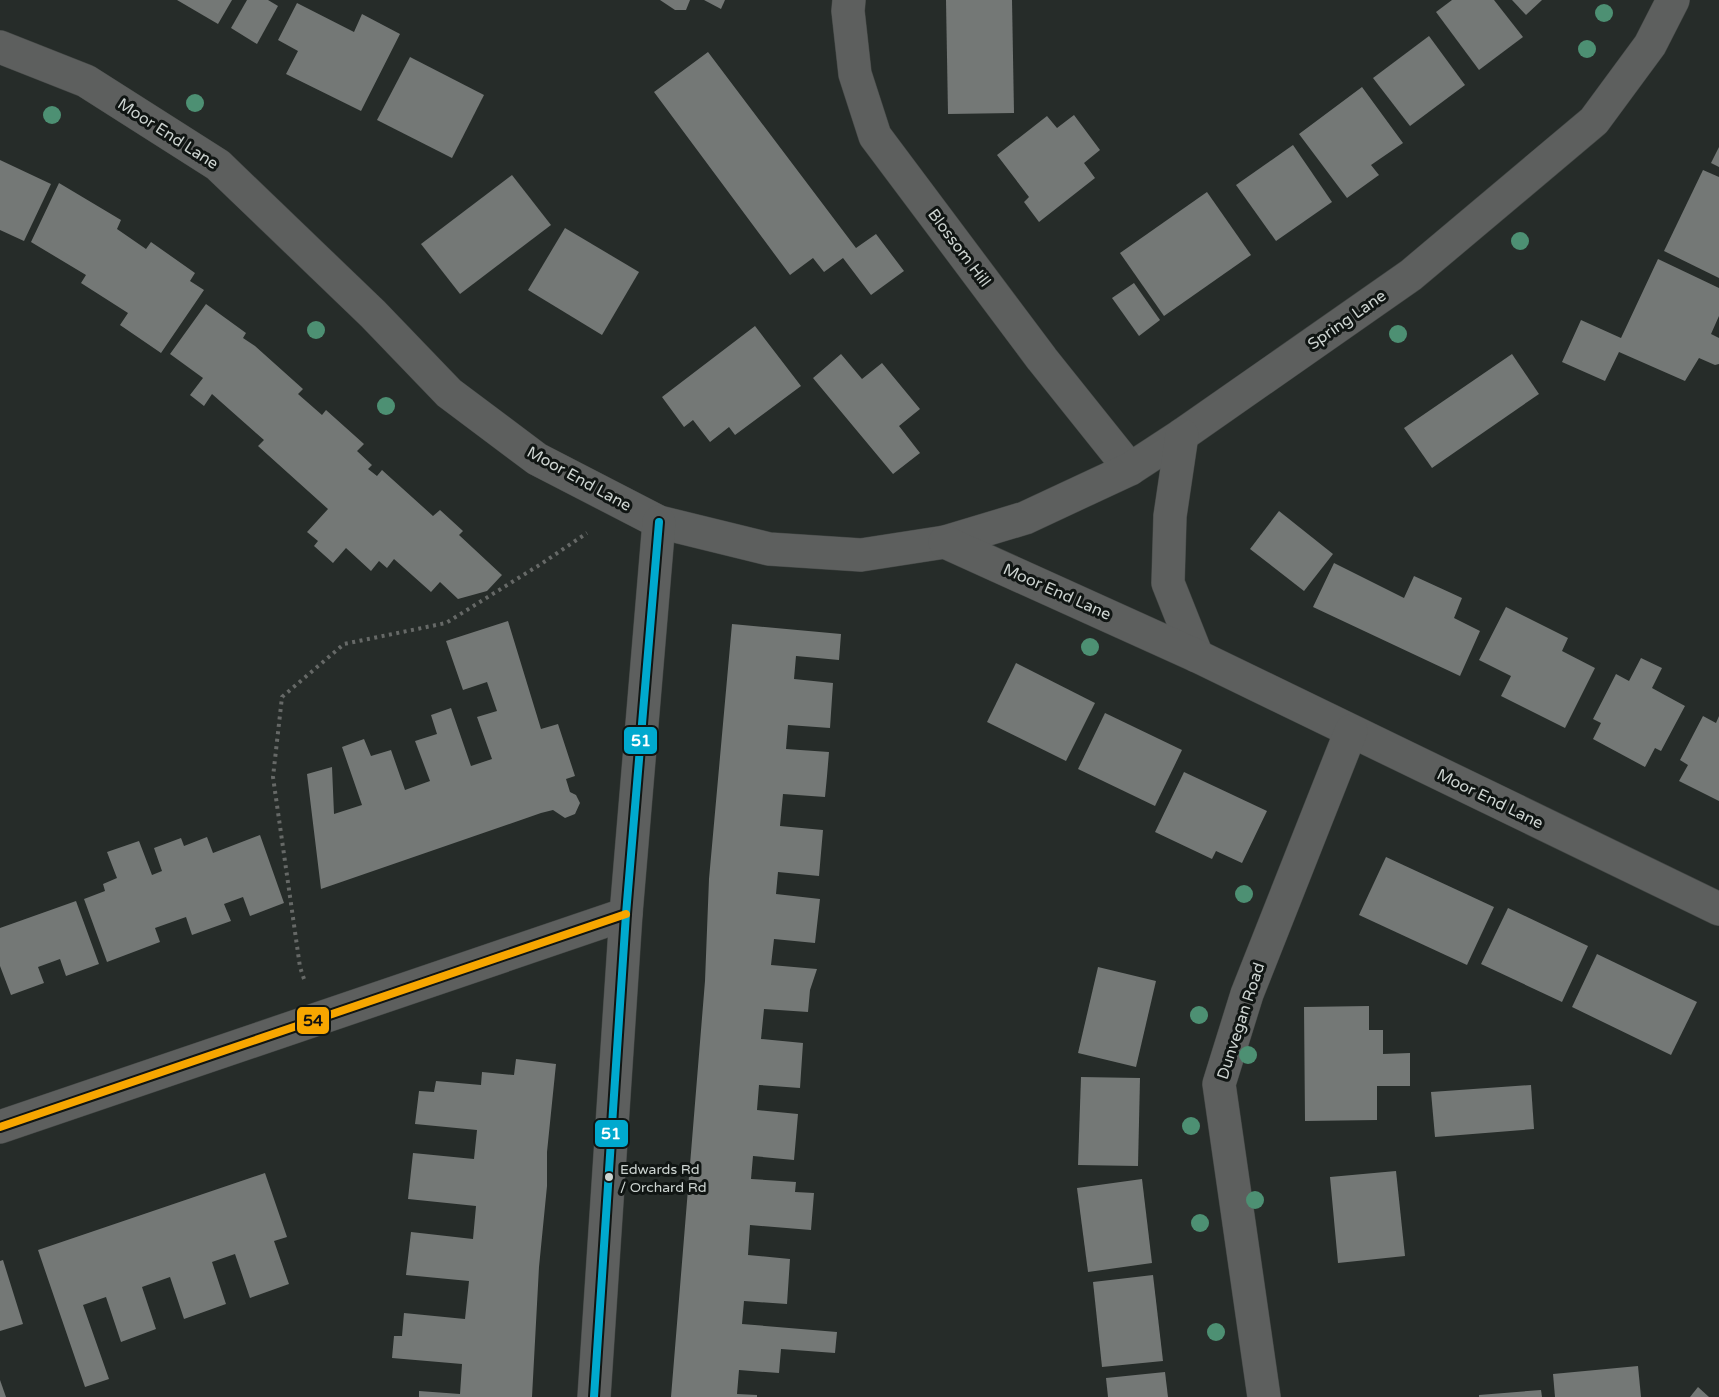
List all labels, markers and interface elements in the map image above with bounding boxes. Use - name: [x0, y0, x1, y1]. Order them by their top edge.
- street label: Moor End Lane: [114, 94, 222, 174]
- street label: Blossom Hill: [923, 205, 995, 291]
- street label: Spring Lane: [1304, 286, 1390, 354]
- street label: Moor End Lane: [523, 442, 635, 516]
- street label: Moor End Lane: [1000, 559, 1114, 625]
- line badge: 51: [623, 726, 658, 755]
- text: 51: [631, 731, 651, 751]
- street label: Moor End Lane: [1433, 765, 1547, 833]
- street label: Dunvegan Road: [1213, 960, 1269, 1082]
- line badge: 54: [296, 1006, 330, 1035]
- text: 54: [303, 1011, 323, 1031]
- line badge: 51: [594, 1119, 629, 1148]
- text: 51: [601, 1124, 621, 1144]
- place label: Edwards Rd / Orchard Rd: [620, 1161, 707, 1196]
- marker: Edwards Rd / Orchard Rd: [603, 1171, 615, 1183]

